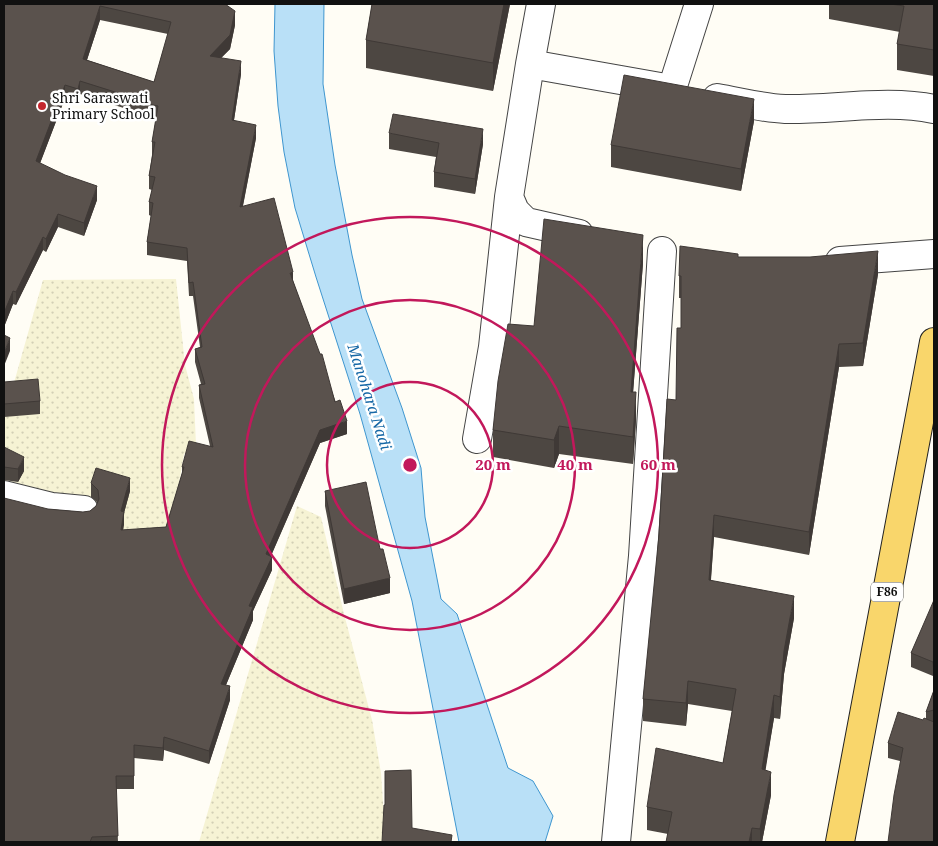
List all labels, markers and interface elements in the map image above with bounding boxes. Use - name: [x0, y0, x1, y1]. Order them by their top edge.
- place label: Shri Saraswati Primary School: [52, 88, 155, 123]
- marker: Shri Saraswati Primary School: [36, 100, 48, 112]
- water label: Manohara Nadi: [343, 340, 397, 453]
- text: 20 m: [475, 454, 511, 474]
- text: 40 m: [557, 454, 593, 474]
- text: 60 m: [640, 454, 676, 474]
- centre of rings: [401, 456, 419, 474]
- road number: F86: [871, 582, 903, 602]

